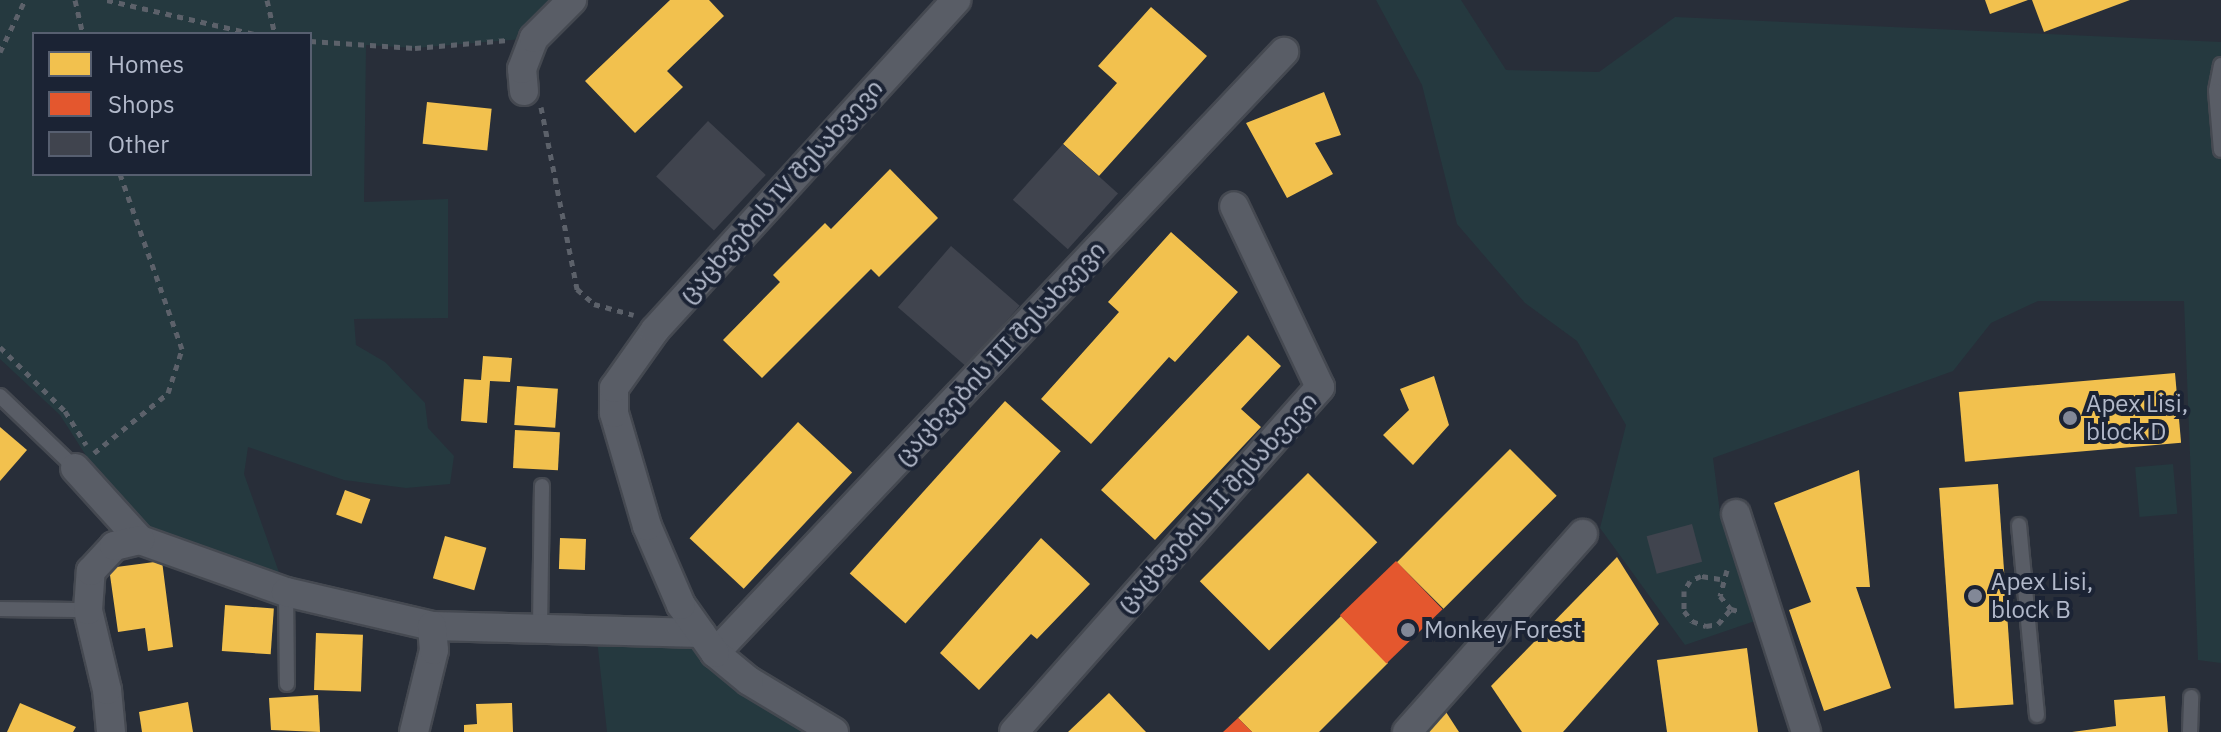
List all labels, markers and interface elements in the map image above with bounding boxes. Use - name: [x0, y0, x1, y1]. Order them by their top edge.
- legend: [32, 32, 312, 176]
- text: Homes: [108, 48, 184, 80]
- street label: ცაცხვების IV შესახვევი: [673, 73, 889, 309]
- text: Shops: [108, 88, 175, 120]
- text: Other: [108, 128, 169, 160]
- street label: ცაცხვების III შესახვევი: [889, 235, 1111, 471]
- street label: ცაცხვების II შესახვევი: [1111, 386, 1323, 618]
- place label: Apex Lisi, block D: [2086, 390, 2188, 446]
- marker: Apex Lisi, block D: [2061, 409, 2079, 427]
- place label: Apex Lisi, block B: [1991, 568, 2093, 624]
- marker: Apex Lisi, block B: [1966, 587, 1984, 605]
- place label: Monkey Forest: [1424, 616, 1582, 644]
- marker: Monkey Forest: [1399, 621, 1417, 639]

